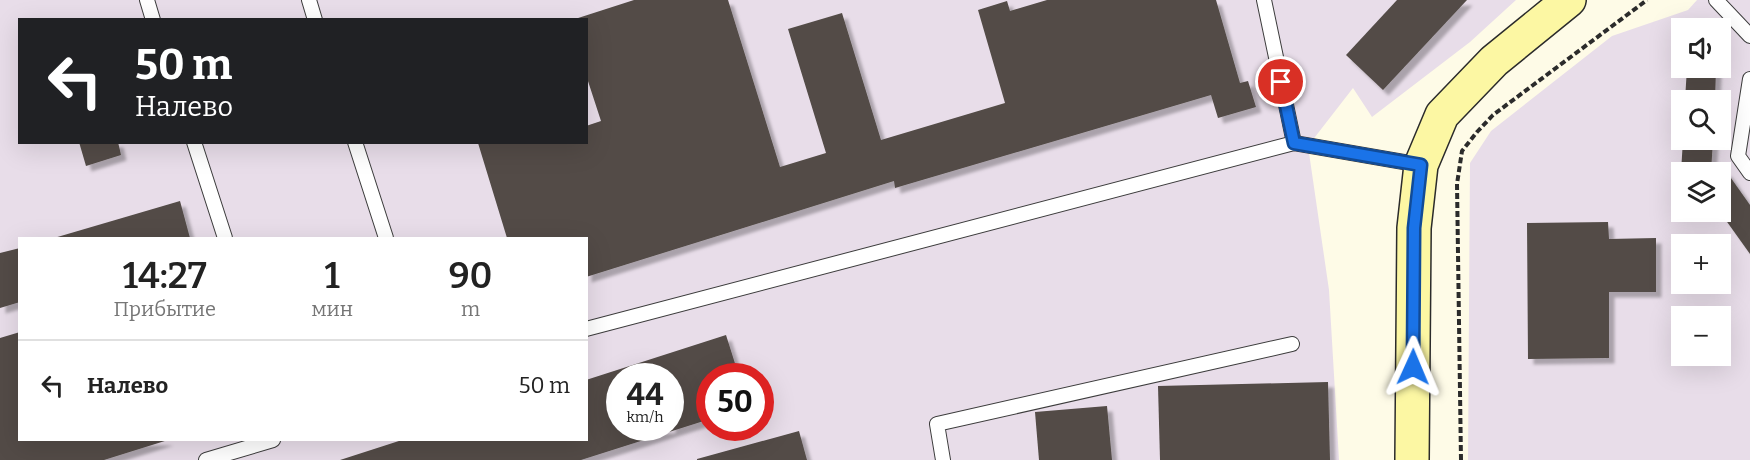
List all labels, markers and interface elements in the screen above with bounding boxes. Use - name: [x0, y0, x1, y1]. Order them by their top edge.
- map controls: [1671, 18, 1731, 366]
- button: sound: [1671, 18, 1731, 78]
- text: 50 m: [135, 40, 232, 90]
- icon: left: [36, 42, 114, 120]
- pin: [1255, 56, 1306, 107]
- icon: arrive: [1264, 65, 1297, 98]
- button: search: [1671, 90, 1731, 150]
- text: Налево: [135, 91, 233, 123]
- button: layers: [1671, 162, 1731, 222]
- button: +: [1671, 234, 1731, 294]
- text: 14:27: [123, 254, 207, 298]
- text: 1: [325, 254, 340, 298]
- text: 90: [448, 254, 493, 298]
- text: Прибытие: [113, 297, 216, 321]
- text: мин: [311, 297, 353, 321]
- text: m: [461, 297, 480, 321]
- button: −: [1671, 306, 1731, 366]
- position arrow: [1381, 335, 1445, 399]
- speed limit sign: 50: [696, 363, 774, 441]
- icon: left: [36, 369, 69, 402]
- text: Налево: [87, 372, 168, 399]
- text: 50 m: [519, 372, 570, 399]
- text: 44: [627, 377, 663, 413]
- text: km/h: [626, 408, 664, 426]

